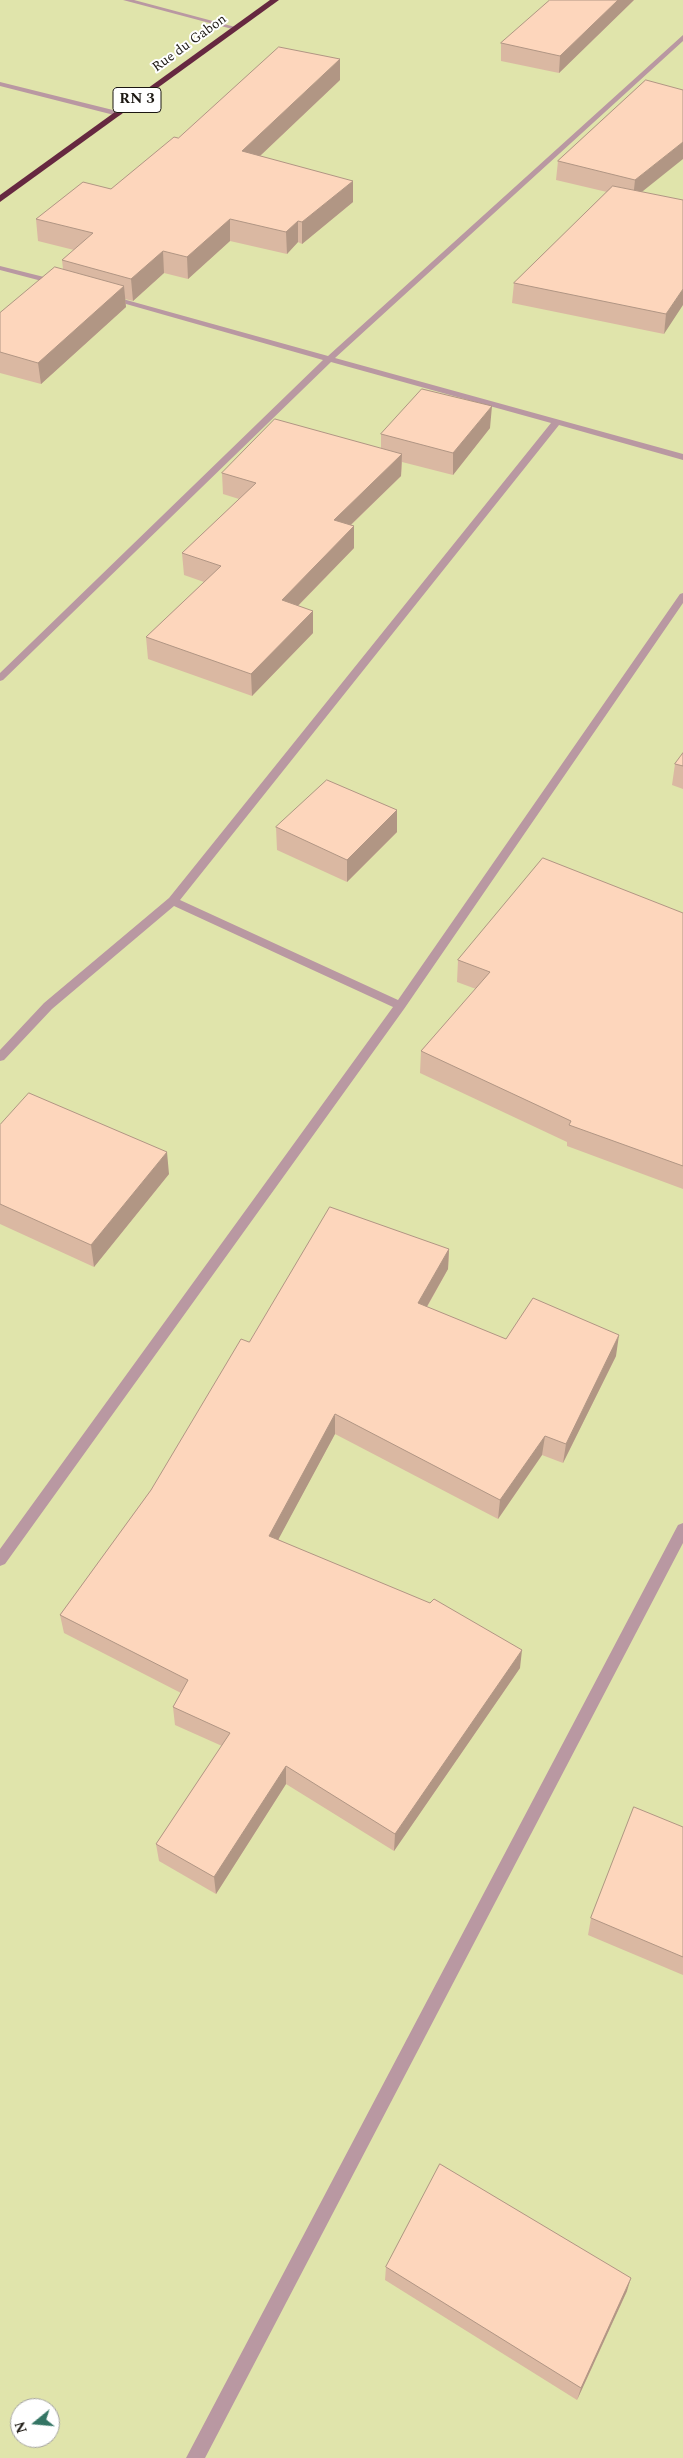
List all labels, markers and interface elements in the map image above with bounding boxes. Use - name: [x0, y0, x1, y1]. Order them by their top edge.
- street label: Rue du Gabon: [150, 11, 230, 77]
- road number: RN 3: [113, 88, 161, 112]
- north arrow: [10, 2398, 60, 2448]
- text: N: [9, 2419, 33, 2436]

